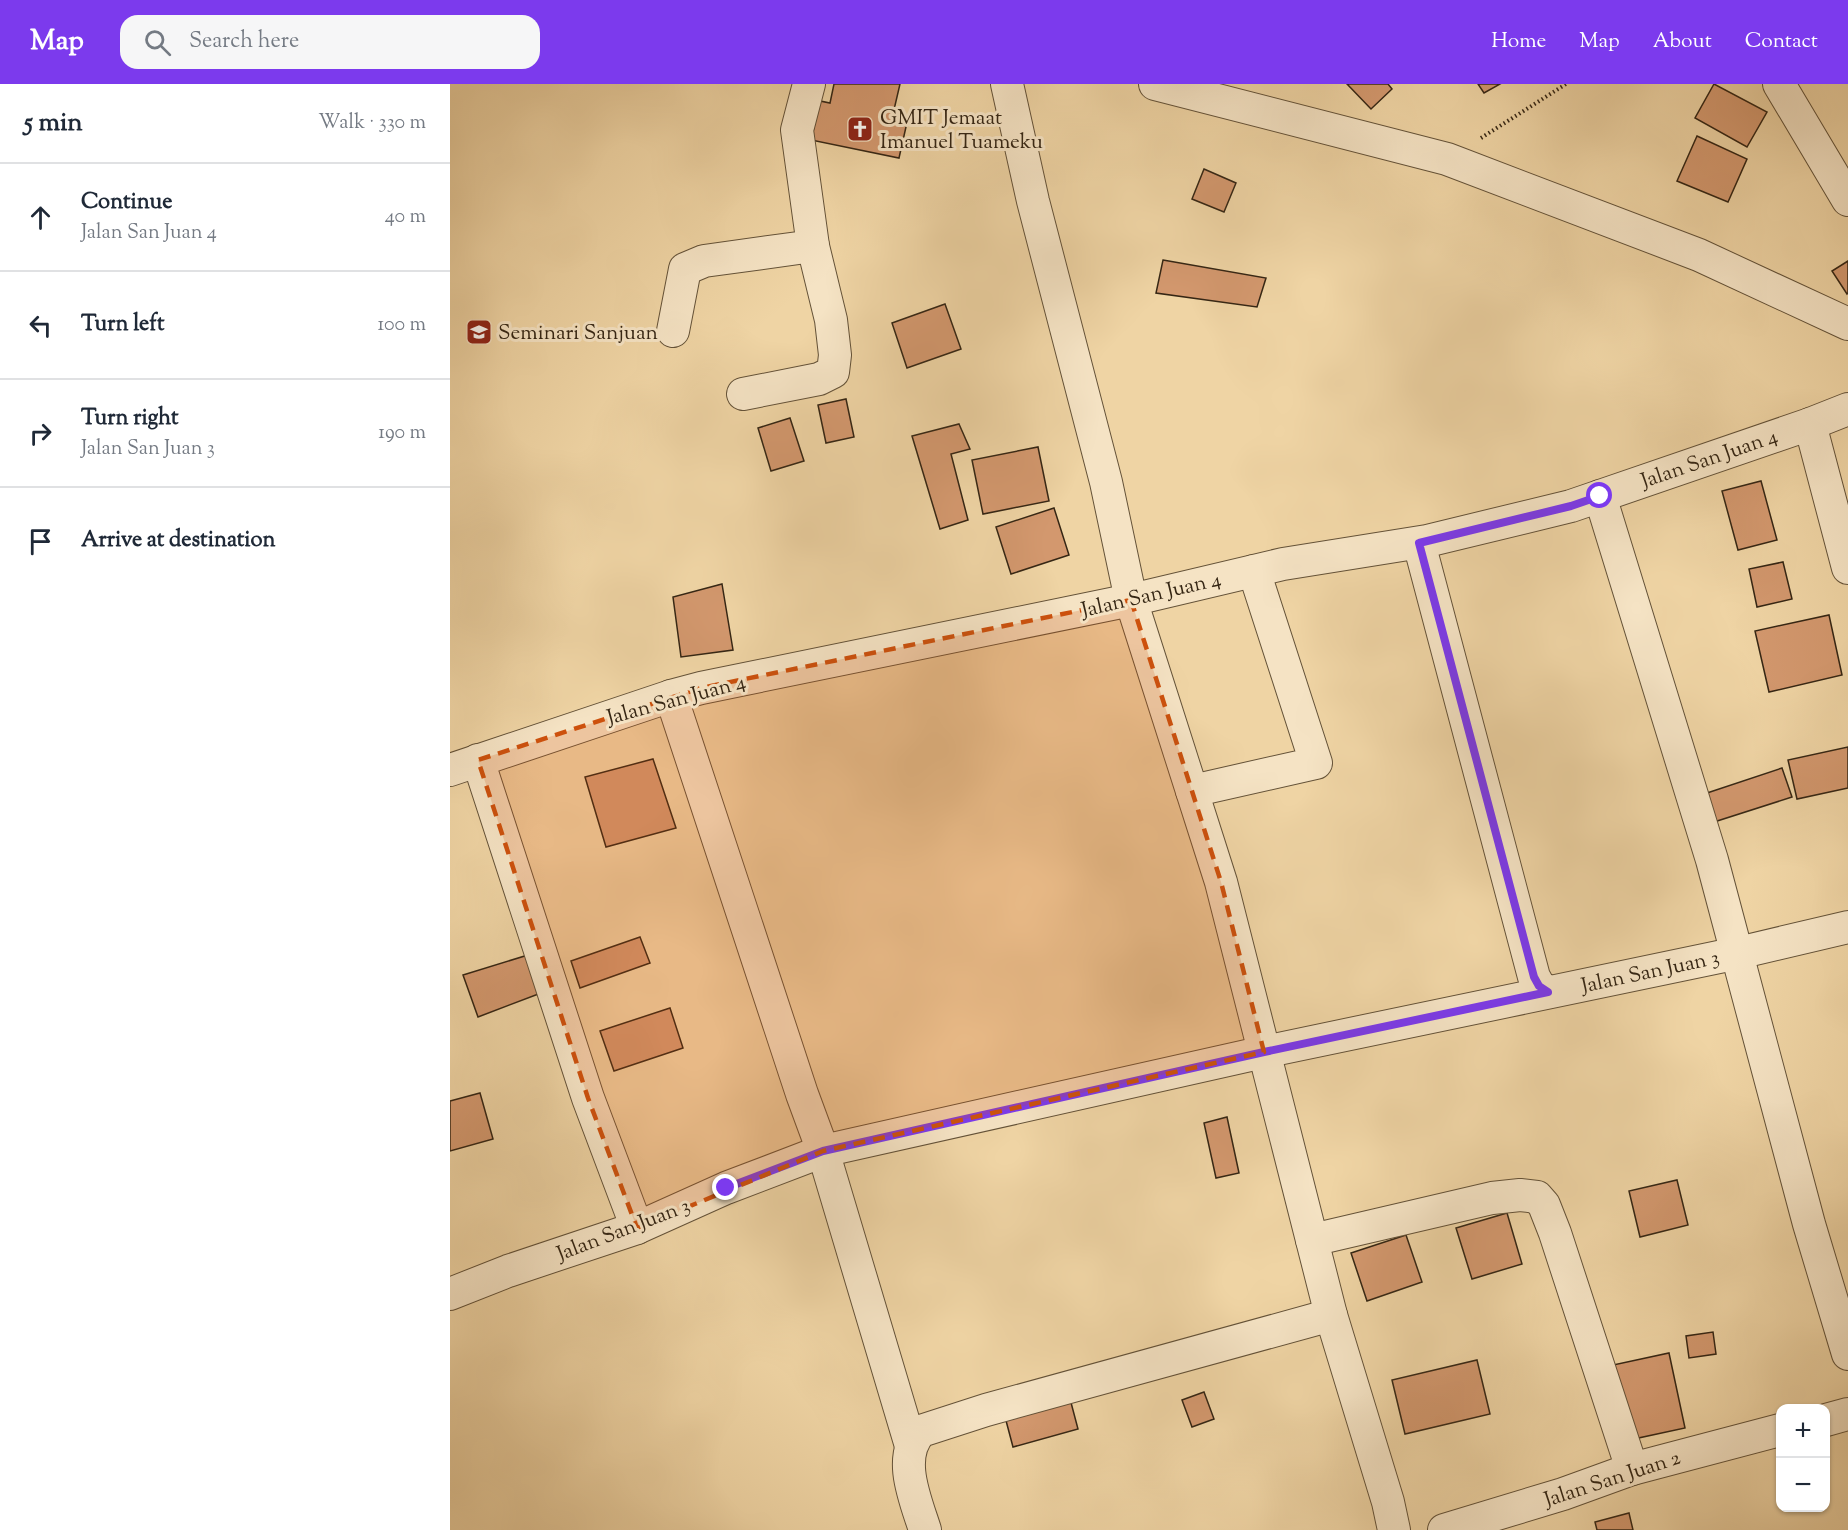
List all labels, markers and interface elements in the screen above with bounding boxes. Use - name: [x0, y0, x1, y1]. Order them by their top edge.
- search box: [120, 15, 540, 69]
- text: Map: [30, 22, 84, 62]
- icon: search: [141, 26, 174, 59]
- text: Search here: [189, 26, 299, 58]
- text: Home: [1491, 27, 1546, 57]
- text: Map: [1579, 27, 1620, 57]
- text: About: [1653, 27, 1712, 57]
- text: Contact: [1745, 27, 1818, 57]
- place label: GMIT Jemaat Imanuel Tuameku: [880, 104, 1043, 158]
- text: 5 min: [24, 105, 83, 142]
- text: Walk · 330 m: [318, 109, 426, 138]
- church icon: GMIT Jemaat Imanuel Tuameku: [845, 114, 875, 144]
- text: Continue: [81, 187, 172, 219]
- icon: ahead: [24, 201, 57, 234]
- text: 40 m: [385, 203, 426, 232]
- text: Jalan San Juan 4: [81, 219, 217, 248]
- icon: left: [24, 309, 57, 342]
- text: Turn left: [81, 309, 164, 341]
- text: 100 m: [377, 311, 426, 340]
- school or university icon: Seminari Sanjuan: [464, 317, 494, 347]
- place label: Seminari Sanjuan: [498, 319, 658, 349]
- text: Turn right: [81, 403, 178, 435]
- icon: right: [24, 417, 57, 450]
- text: 190 m: [378, 419, 426, 448]
- street label: Jalan San Juan 4: [1636, 422, 1782, 498]
- text: Jalan San Juan 3: [81, 435, 215, 464]
- route start: [1586, 482, 1612, 508]
- icon: arrive: [24, 525, 57, 558]
- text: Arrive at destination: [81, 525, 276, 557]
- street label: Jalan San Juan 4: [1078, 565, 1224, 627]
- street label: Jalan San Juan 4: [603, 668, 749, 734]
- street label: Jalan San Juan 3: [1578, 944, 1722, 1002]
- route end: [712, 1174, 738, 1200]
- street label: Jalan San Juan 3: [552, 1192, 695, 1270]
- map controls: [1776, 1404, 1830, 1512]
- button: +: [1776, 1404, 1830, 1458]
- street label: Jalan San Juan 2: [1540, 1444, 1685, 1516]
- button: −: [1776, 1458, 1830, 1512]

